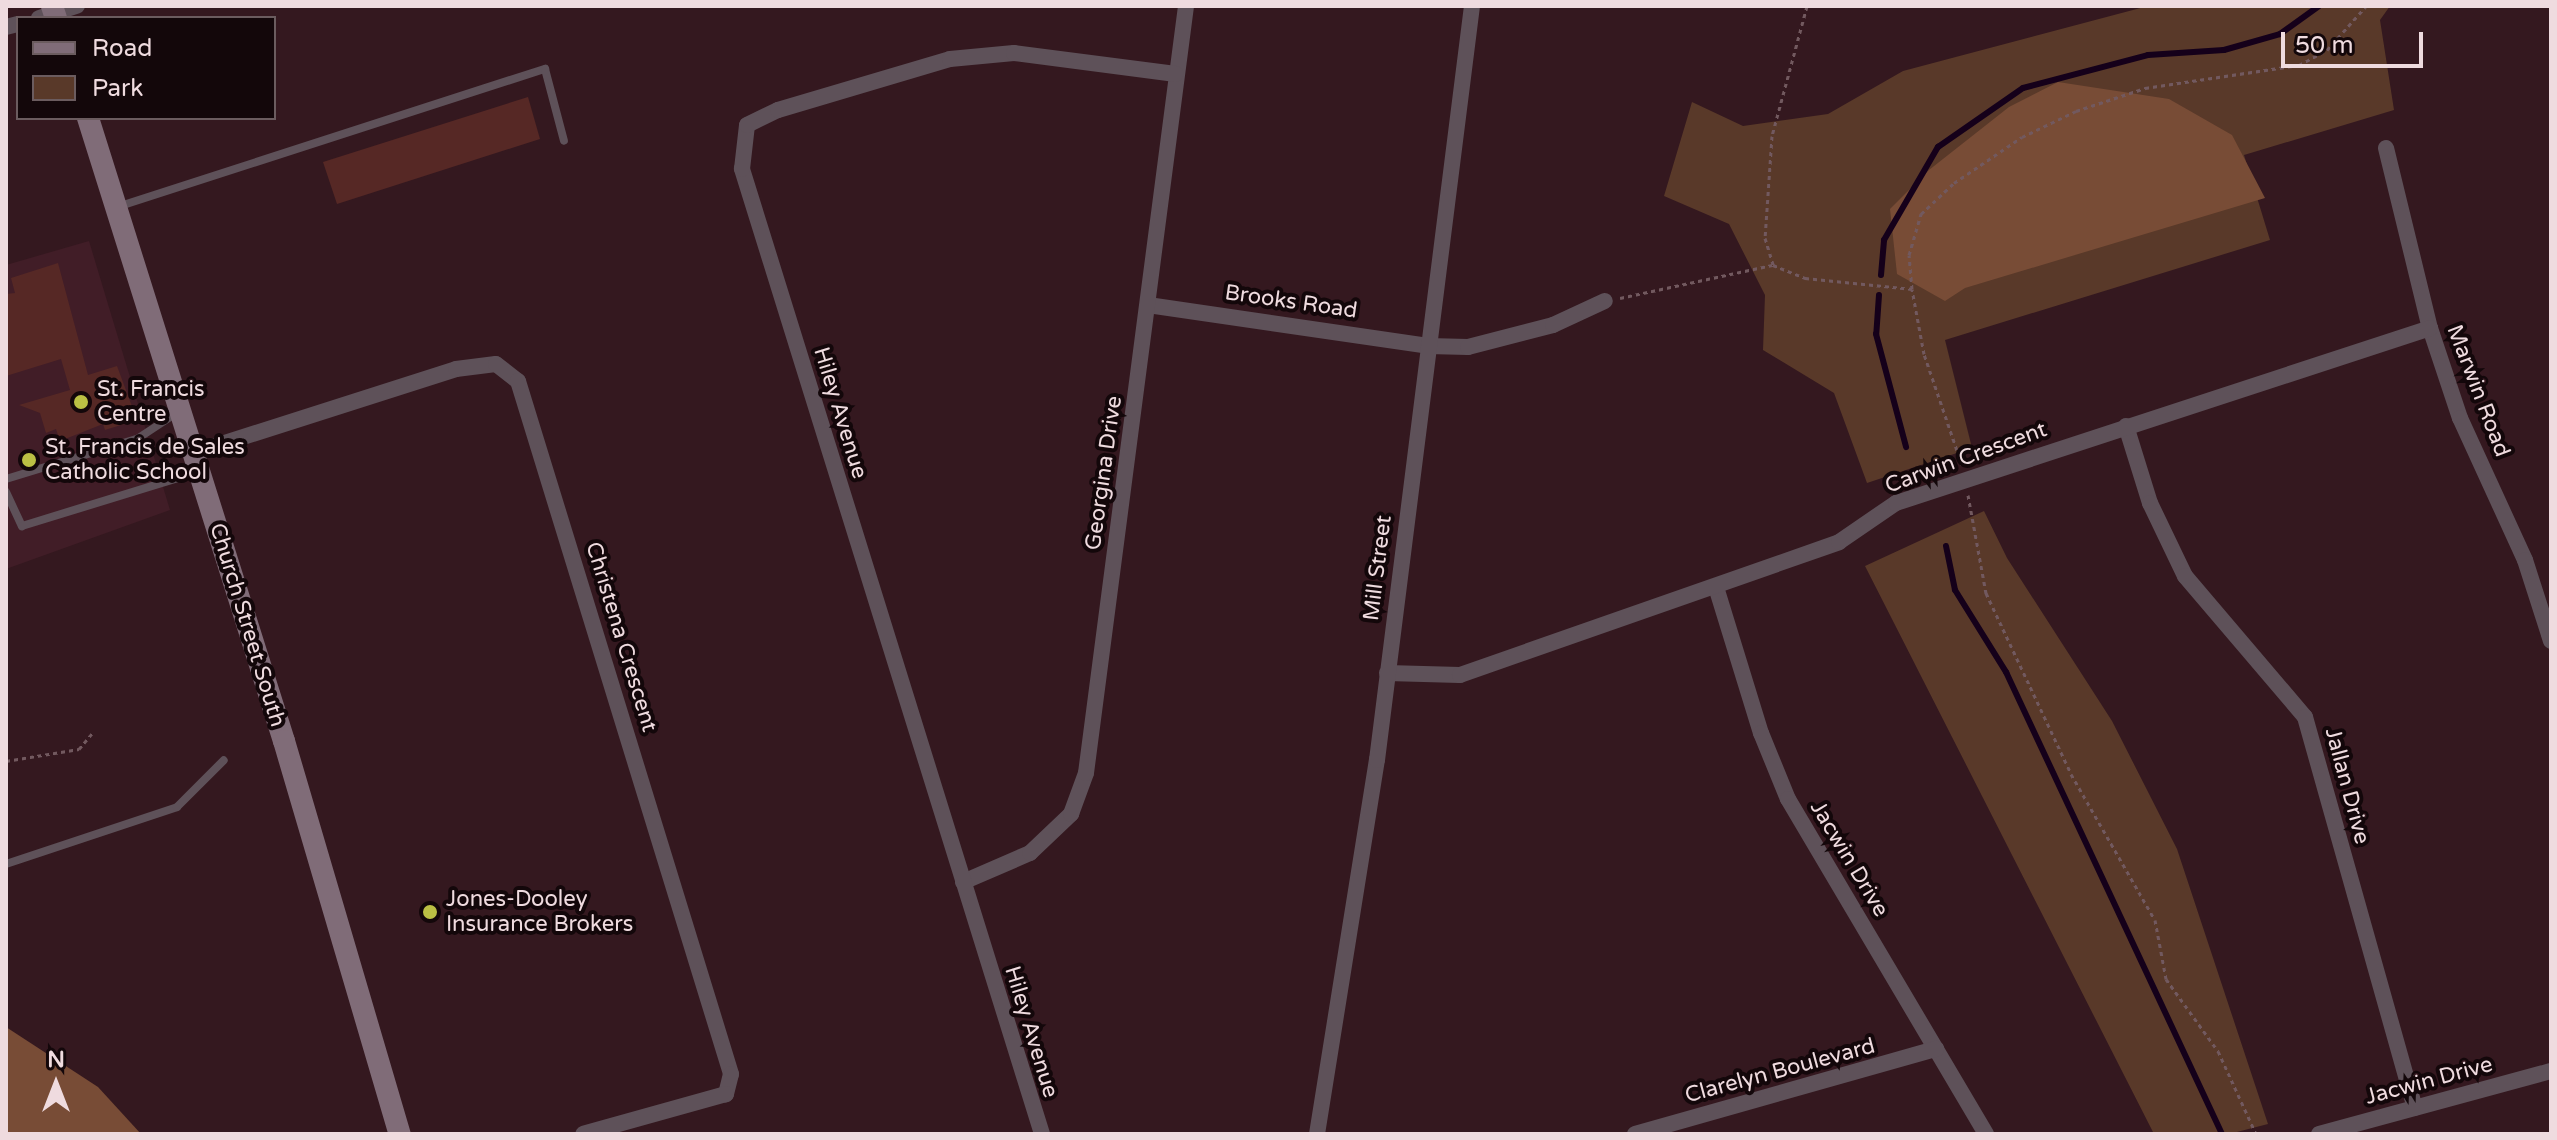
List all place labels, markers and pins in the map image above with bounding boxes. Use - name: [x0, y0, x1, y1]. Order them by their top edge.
- place label: St. Francis Centre: [97, 376, 205, 428]
- marker: St. Francis Centre: [72, 393, 90, 411]
- place label: St. Francis de Sales Catholic School: [45, 434, 245, 486]
- marker: St. Francis de Sales Catholic School: [20, 451, 38, 469]
- place label: Jones-Dooley Insurance Brokers: [446, 886, 633, 938]
- marker: Jones-Dooley Insurance Brokers: [421, 903, 439, 921]

